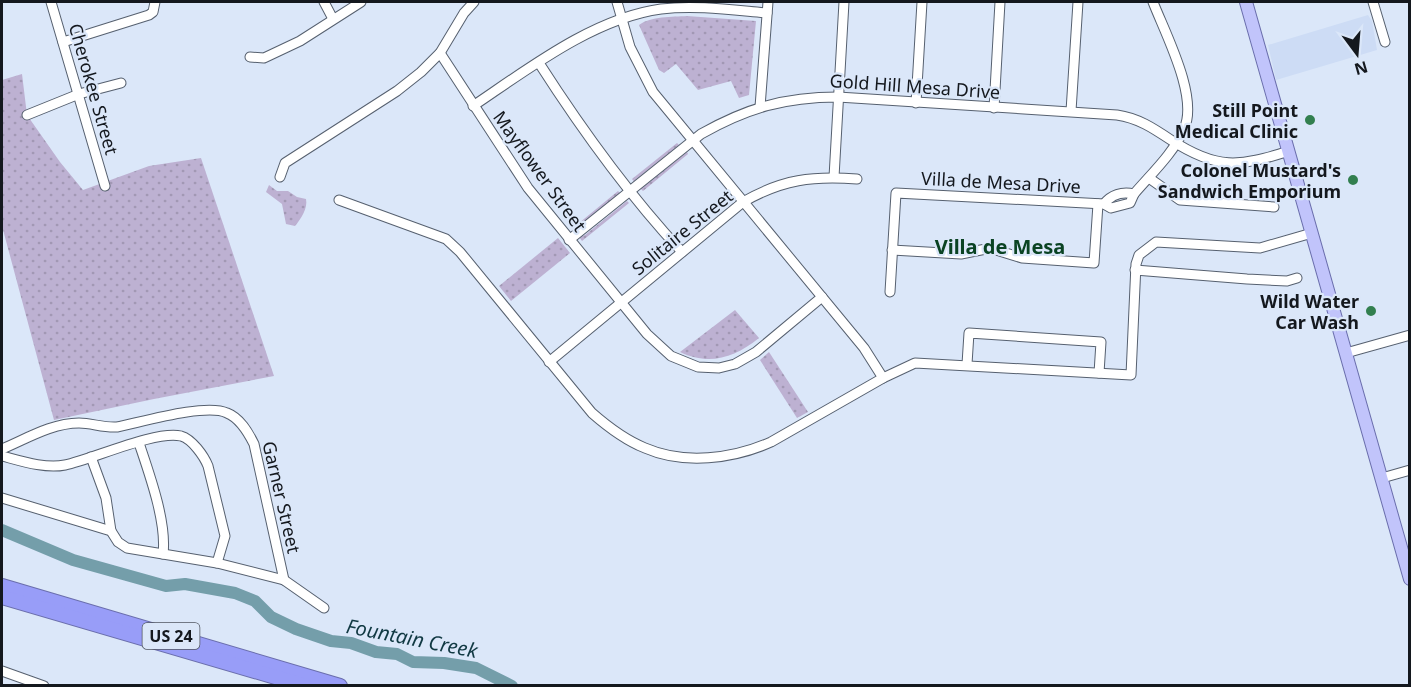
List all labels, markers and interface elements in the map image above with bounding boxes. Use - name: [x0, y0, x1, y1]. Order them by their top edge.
- street label: Cherokee Street: [64, 21, 124, 158]
- north arrow: [1327, 24, 1387, 84]
- text: N: [1352, 56, 1370, 81]
- street label: Gold Hill Mesa Drive: [829, 68, 1001, 104]
- place label: Still Point Medical Clinic: [1175, 98, 1298, 143]
- street label: Mayflower Street: [488, 106, 592, 237]
- marker: Still Point Medical Clinic: [1303, 113, 1317, 127]
- place label: Colonel Mustard's Sandwich Emporium: [1158, 158, 1341, 203]
- street label: Villa de Mesa Drive: [921, 166, 1081, 198]
- marker: Colonel Mustard's Sandwich Emporium: [1346, 173, 1360, 187]
- street label: Solitaire Street: [626, 184, 738, 280]
- district label: Villa de Mesa: [935, 233, 1065, 260]
- place label: Wild Water Car Wash: [1260, 289, 1359, 334]
- marker: Wild Water Car Wash: [1364, 304, 1378, 318]
- street label: Garner Street: [257, 439, 307, 556]
- water label: Fountain Creek: [344, 612, 481, 664]
- road number: US 24: [142, 623, 200, 649]

